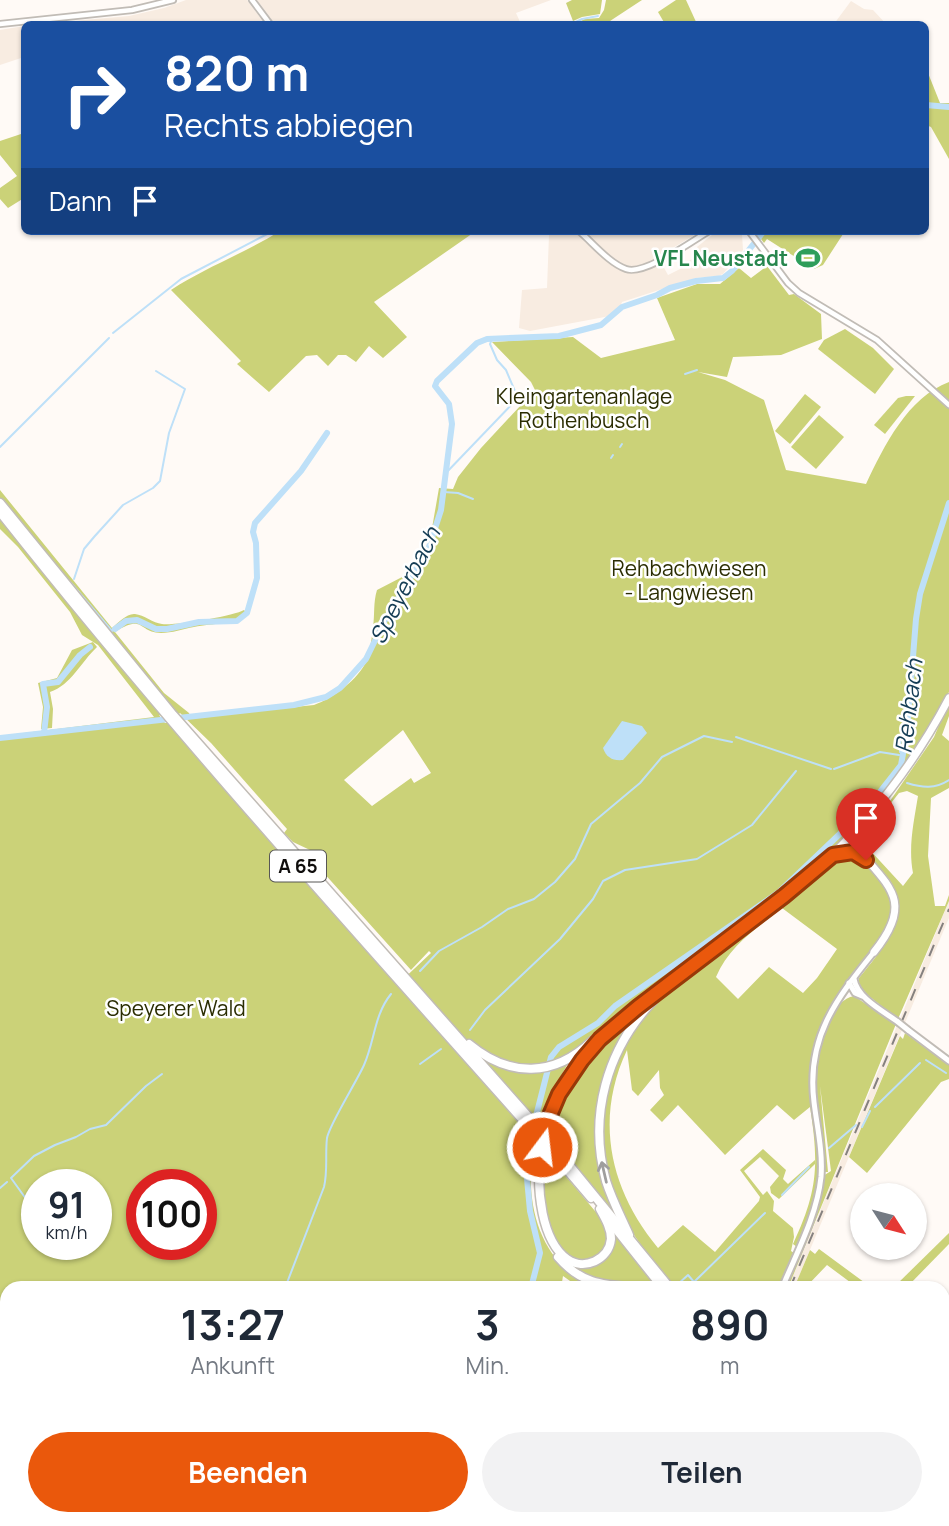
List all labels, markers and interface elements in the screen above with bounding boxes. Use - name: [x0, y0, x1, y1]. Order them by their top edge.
- text: 820 m: [164, 39, 309, 106]
- icon: right: [49, 49, 140, 140]
- text: Rechts abbiegen: [164, 103, 414, 147]
- icon: arrive: [126, 182, 164, 220]
- text: Dann: [49, 183, 112, 219]
- place label: VFL Neustadt: [654, 244, 788, 272]
- sports icon: VFL Neustadt: [794, 244, 822, 272]
- park label: Kleingartenanlage Rothenbusch: [496, 382, 672, 434]
- water label: Speyerbach: [361, 520, 448, 649]
- park label: Rehbachwiesen - Langwiesen: [612, 554, 766, 606]
- water label: Rehbach: [886, 656, 930, 755]
- pin: [836, 788, 896, 860]
- icon: arrive: [847, 799, 885, 837]
- road number: A 65: [270, 850, 326, 881]
- park label: Speyerer Wald: [106, 994, 246, 1022]
- position arrow: [505, 1110, 579, 1184]
- one-way arrow: [597, 1161, 611, 1184]
- speed limit sign: 100: [126, 1169, 217, 1260]
- text: 91: [48, 1181, 85, 1229]
- north arrow: [850, 1183, 928, 1260]
- map controls: [850, 1183, 927, 1260]
- text: km/h: [46, 1220, 87, 1244]
- text: 13:27: [180, 1295, 285, 1353]
- text: 3: [475, 1295, 500, 1353]
- text: 890: [690, 1295, 770, 1353]
- text: Ankunft: [191, 1349, 275, 1381]
- text: Min.: [465, 1349, 510, 1381]
- text: m: [720, 1349, 740, 1381]
- button: Beenden: [28, 1432, 468, 1512]
- button: Teilen: [482, 1432, 922, 1512]

